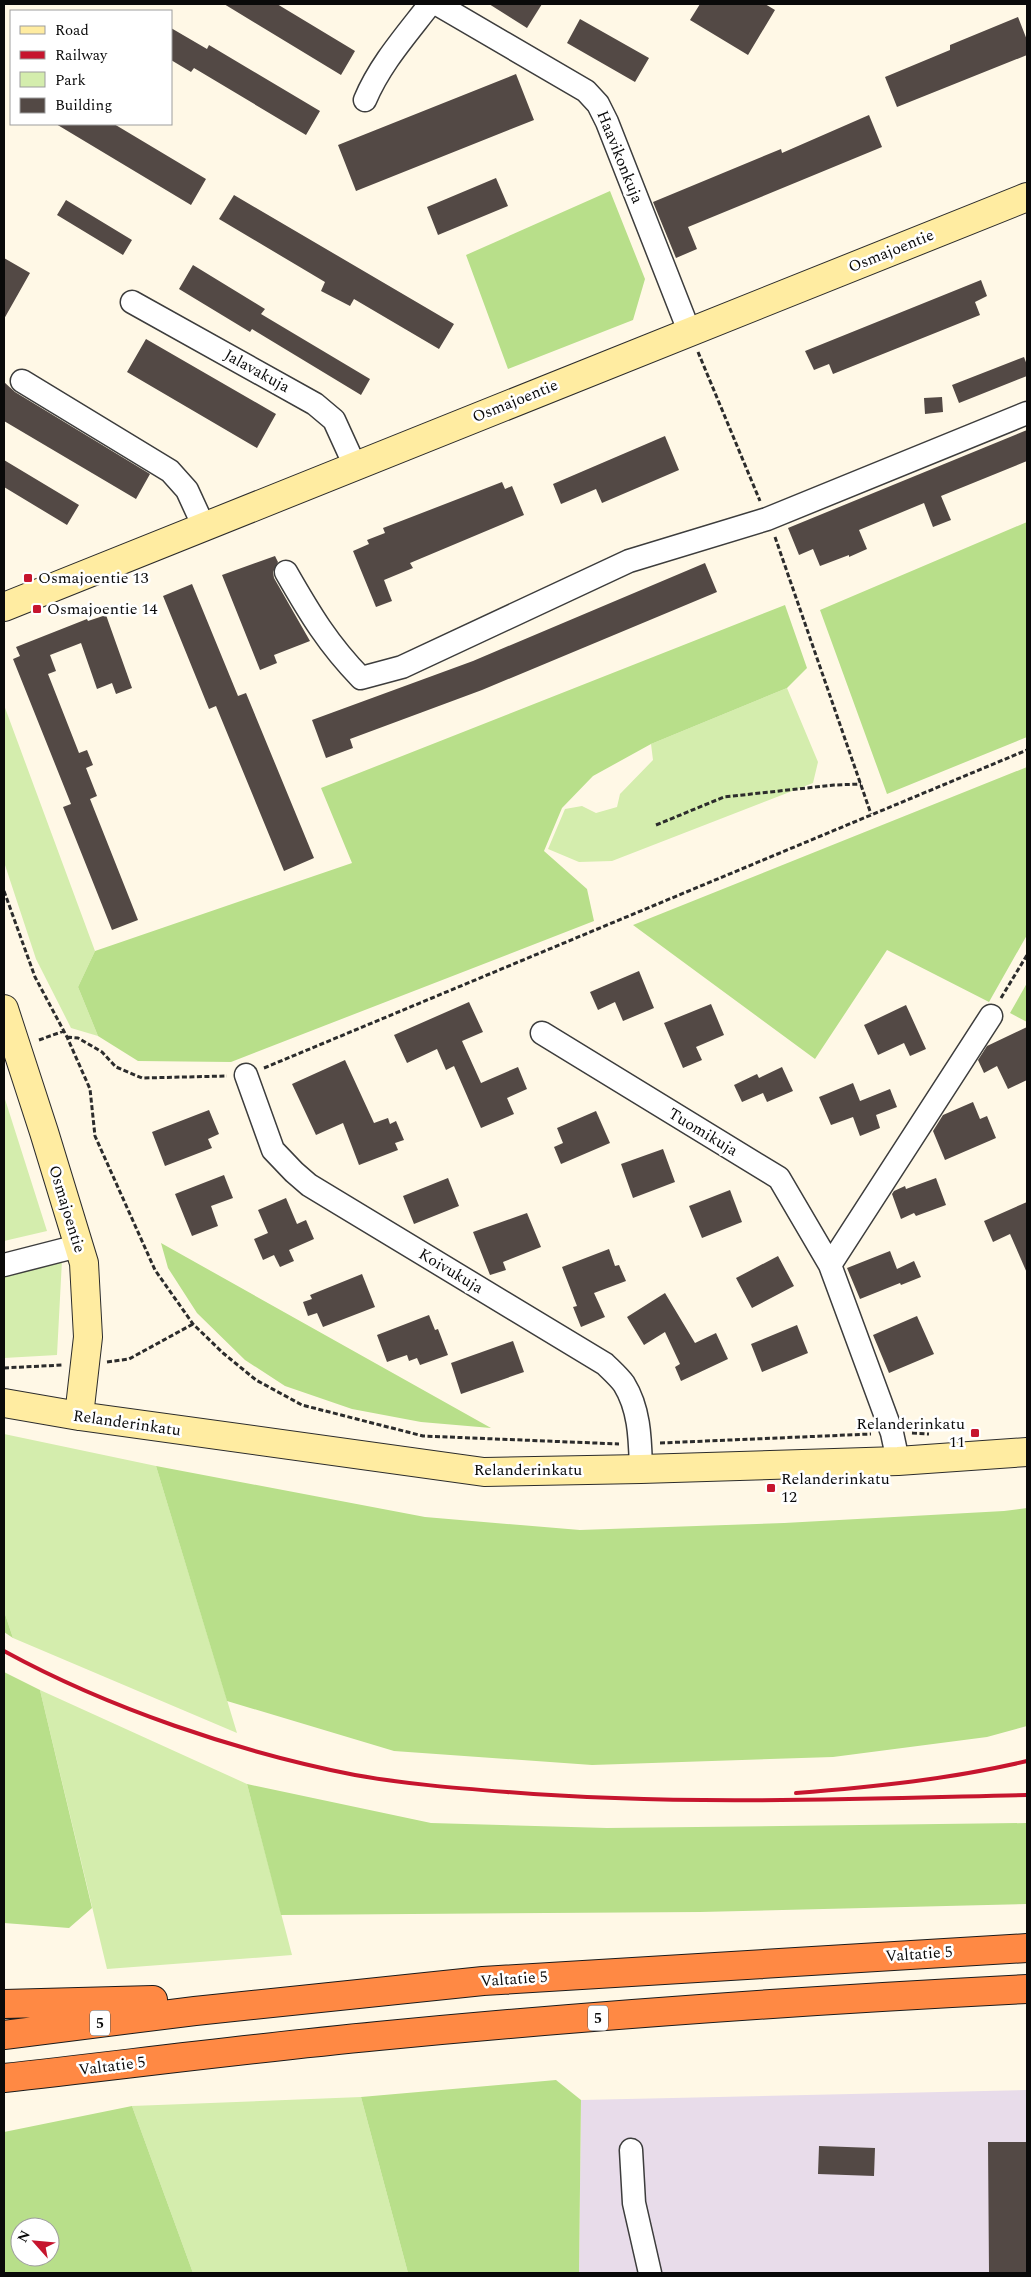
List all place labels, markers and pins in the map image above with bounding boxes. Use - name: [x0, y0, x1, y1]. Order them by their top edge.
- place label: Osmajoentie 13: [38, 566, 149, 590]
- marker: Osmajoentie 13: [22, 572, 34, 584]
- place label: Osmajoentie 14: [47, 597, 158, 621]
- marker: Osmajoentie 14: [31, 603, 43, 615]
- place label: Relanderinkatu 11: [856, 1412, 965, 1454]
- marker: Relanderinkatu 11: [969, 1427, 981, 1439]
- place label: Relanderinkatu 12: [781, 1467, 890, 1509]
- marker: Relanderinkatu 12: [765, 1482, 777, 1494]

